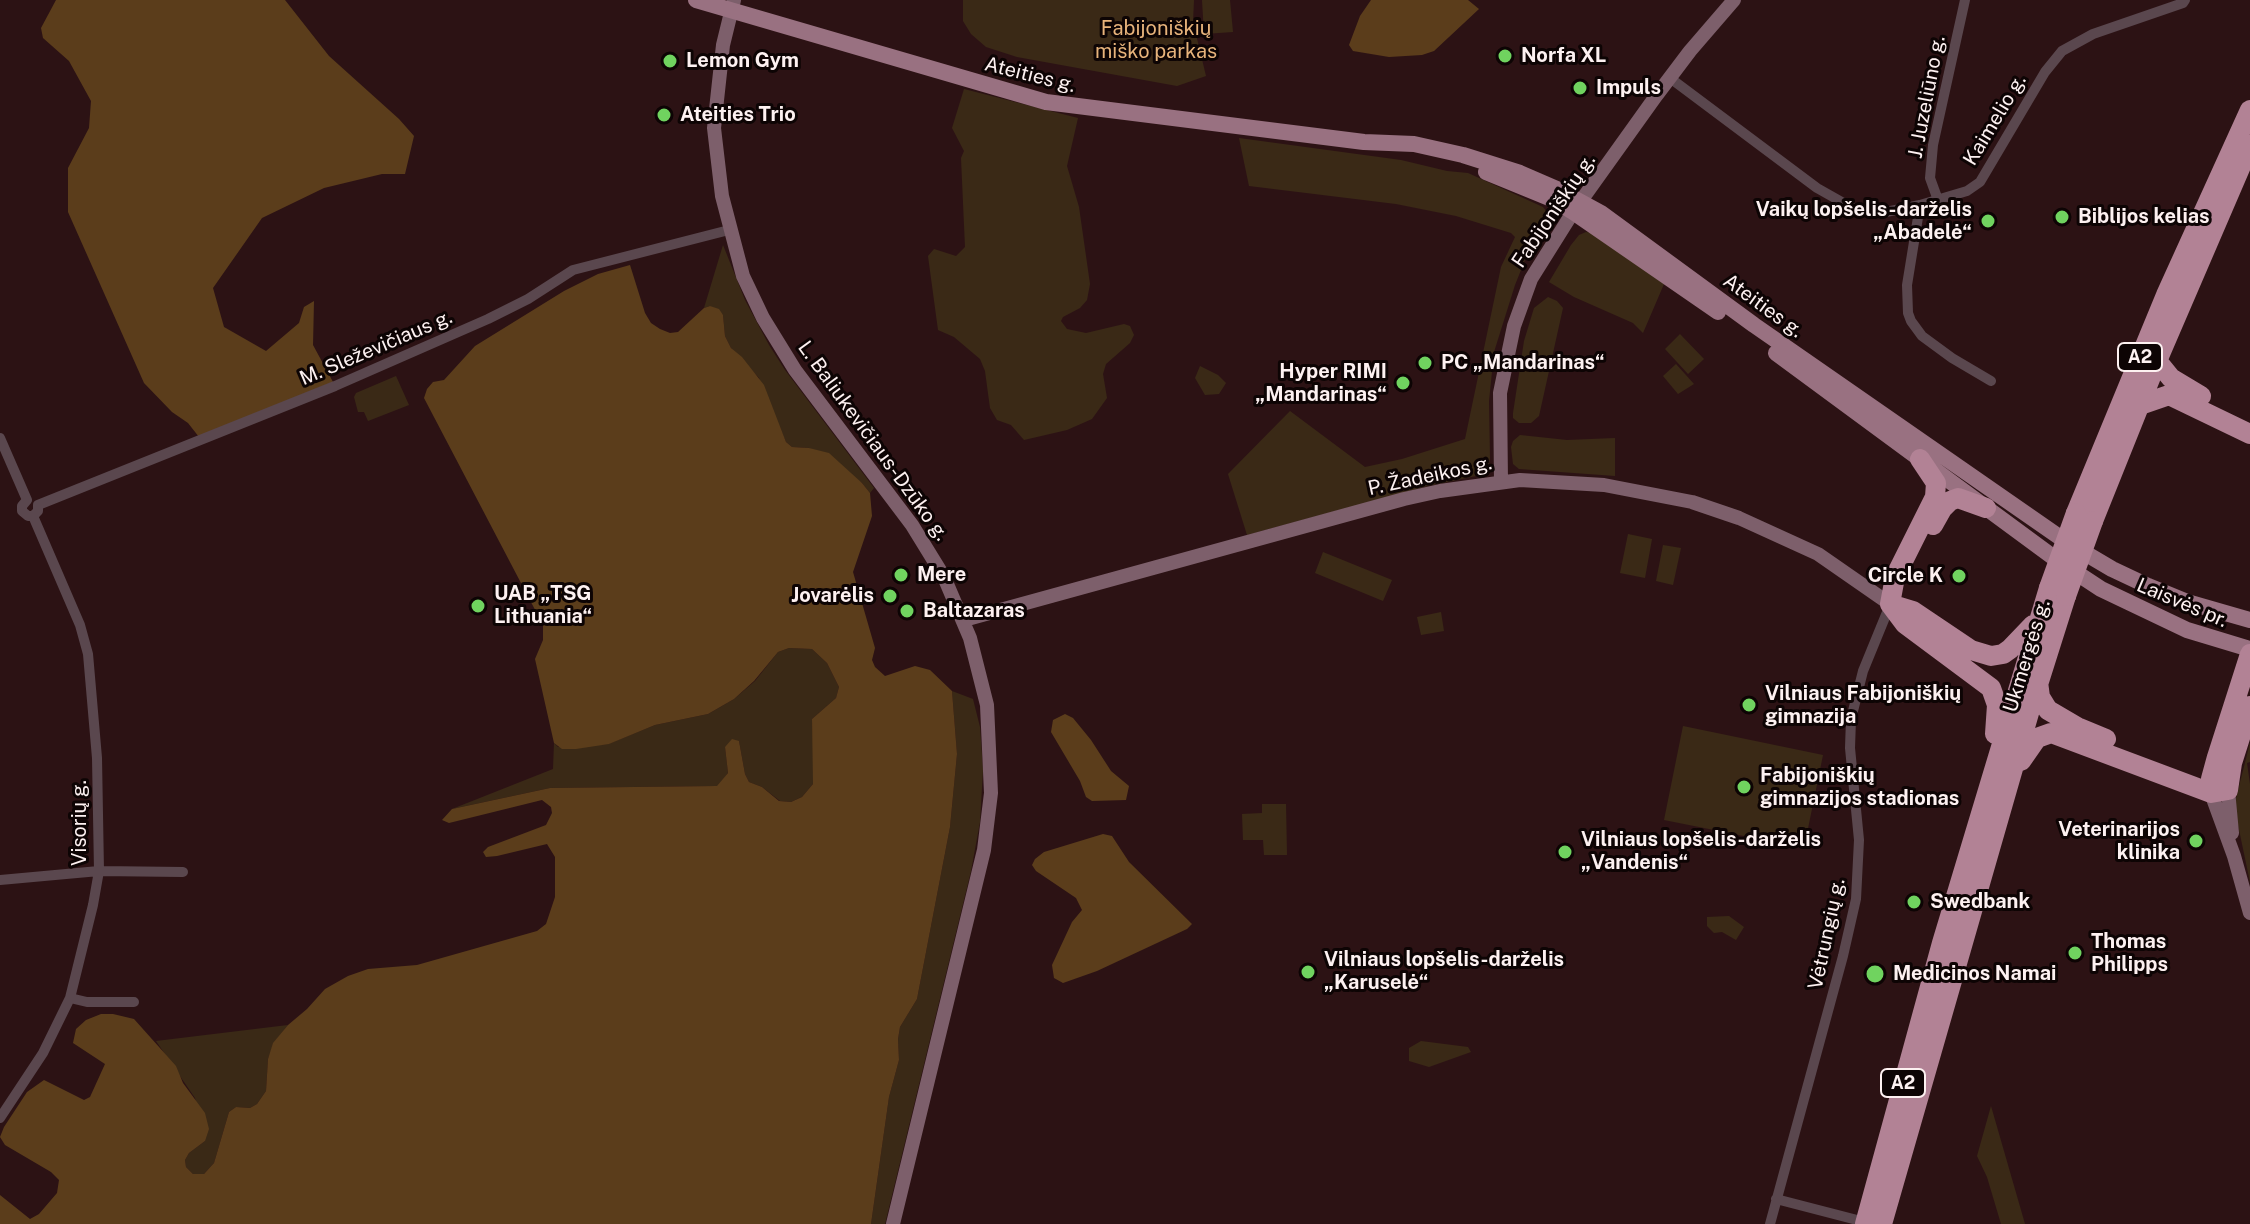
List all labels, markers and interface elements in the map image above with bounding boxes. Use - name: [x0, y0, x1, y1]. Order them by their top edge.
- park label: Fabijoniškių miško parkas: [1095, 17, 1217, 64]
- street label: J. Juzeliūno g.: [1903, 34, 1951, 160]
- place label: Norfa XL: [1521, 44, 1606, 68]
- marker: Norfa XL: [1496, 47, 1514, 65]
- place label: Lemon Gym: [686, 49, 799, 73]
- marker: Lemon Gym: [661, 52, 679, 70]
- street label: Ateities g.: [982, 52, 1078, 98]
- street label: Kaimelio g.: [1958, 70, 2032, 170]
- place label: Impuls: [1596, 76, 1661, 100]
- marker: Impuls: [1571, 79, 1589, 97]
- place label: Ateities Trio: [680, 103, 796, 127]
- marker: Ateities Trio: [655, 106, 673, 124]
- street label: Fabijoniškių g.: [1507, 149, 1601, 273]
- place label: Vaikų lopšelis-darželis „Abadelė“: [1756, 198, 1972, 245]
- place label: Biblijos kelias: [2078, 205, 2210, 229]
- marker: Biblijos kelias: [2053, 208, 2071, 226]
- marker: Vaikų lopšelis-darželis „Abadelė“: [1979, 212, 1997, 230]
- street label: Ateities g.: [1718, 269, 1808, 343]
- street label: M. Sleževičiaus g.: [296, 305, 456, 391]
- street label: L. Baliukevičiaus-Dzūko g.: [792, 336, 954, 546]
- road number: A2: [2118, 343, 2162, 371]
- place label: PC „Mandarinas“: [1441, 351, 1605, 375]
- marker: PC „Mandarinas“: [1416, 354, 1434, 372]
- place label: Hyper RIMI „Mandarinas“: [1255, 360, 1387, 407]
- marker: Hyper RIMI „Mandarinas“: [1394, 374, 1412, 392]
- street label: P. Žadeikos g.: [1366, 451, 1494, 501]
- place label: Mere: [917, 563, 966, 587]
- place label: Circle K: [1868, 564, 1943, 588]
- marker: Mere: [892, 566, 910, 584]
- marker: Circle K: [1950, 567, 1968, 585]
- street label: Laisvės pr.: [2133, 573, 2231, 633]
- place label: UAB „TSG Lithuania“: [494, 582, 592, 629]
- place label: Jovarėlis: [791, 584, 874, 608]
- marker: Jovarėlis: [881, 587, 899, 605]
- marker: UAB „TSG Lithuania“: [469, 597, 487, 615]
- street label: Ukmergės g.: [1998, 597, 2056, 715]
- place label: Baltazaras: [923, 599, 1025, 623]
- marker: Baltazaras: [898, 602, 916, 620]
- place label: Vilniaus Fabijoniškių gimnazija: [1765, 682, 1961, 729]
- marker: Vilniaus Fabijoniškių gimnazija: [1740, 696, 1758, 714]
- place label: Fabijoniškių gimnazijos stadionas: [1760, 764, 1959, 811]
- marker: Fabijoniškių gimnazijos stadionas: [1735, 778, 1753, 796]
- street label: Visorių g.: [68, 780, 92, 866]
- place label: Veterinarijos klinika: [2058, 818, 2180, 865]
- place label: Vilniaus lopšelis-darželis „Vandenis“: [1581, 828, 1821, 875]
- marker: Veterinarijos klinika: [2187, 832, 2205, 850]
- marker: Vilniaus lopšelis-darželis „Vandenis“: [1556, 843, 1574, 861]
- street label: Vėtrungių g.: [1804, 876, 1850, 992]
- place label: Swedbank: [1930, 890, 2030, 914]
- marker: Swedbank: [1905, 893, 1923, 911]
- place label: Thomas Philipps: [2091, 930, 2168, 977]
- marker: Thomas Philipps: [2066, 944, 2084, 962]
- place label: Vilniaus lopšelis-darželis „Karuselė“: [1324, 948, 1564, 995]
- place label: Medicinos Namai: [1893, 962, 2056, 986]
- marker: Vilniaus lopšelis-darželis „Karuselė“: [1299, 963, 1317, 981]
- marker: Medicinos Namai: [1864, 963, 1886, 985]
- road number: A2: [1881, 1069, 1925, 1097]

